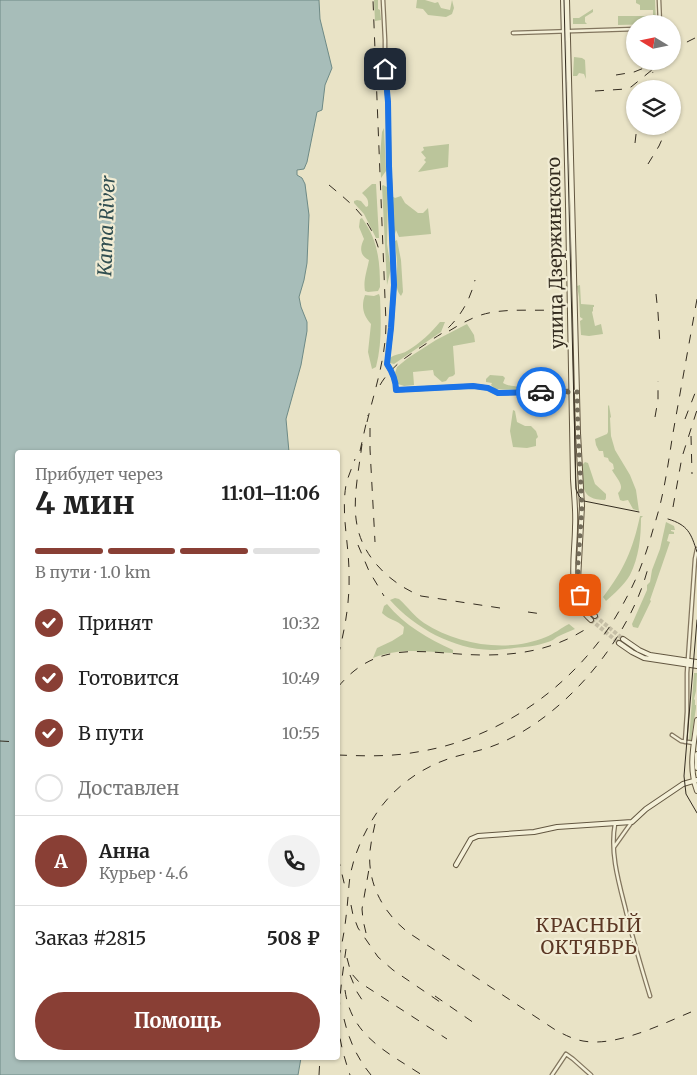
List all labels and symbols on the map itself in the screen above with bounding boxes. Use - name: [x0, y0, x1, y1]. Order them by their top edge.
- north arrow: [626, 15, 681, 70]
- pin: [364, 48, 406, 90]
- street label: улица Дзержинского: [542, 157, 568, 349]
- water label: Kama River: [92, 175, 120, 278]
- courier: [516, 367, 566, 417]
- pin: [559, 574, 601, 616]
- district label: КРАСНЫЙ ОКТЯБРЬ: [536, 913, 642, 959]

